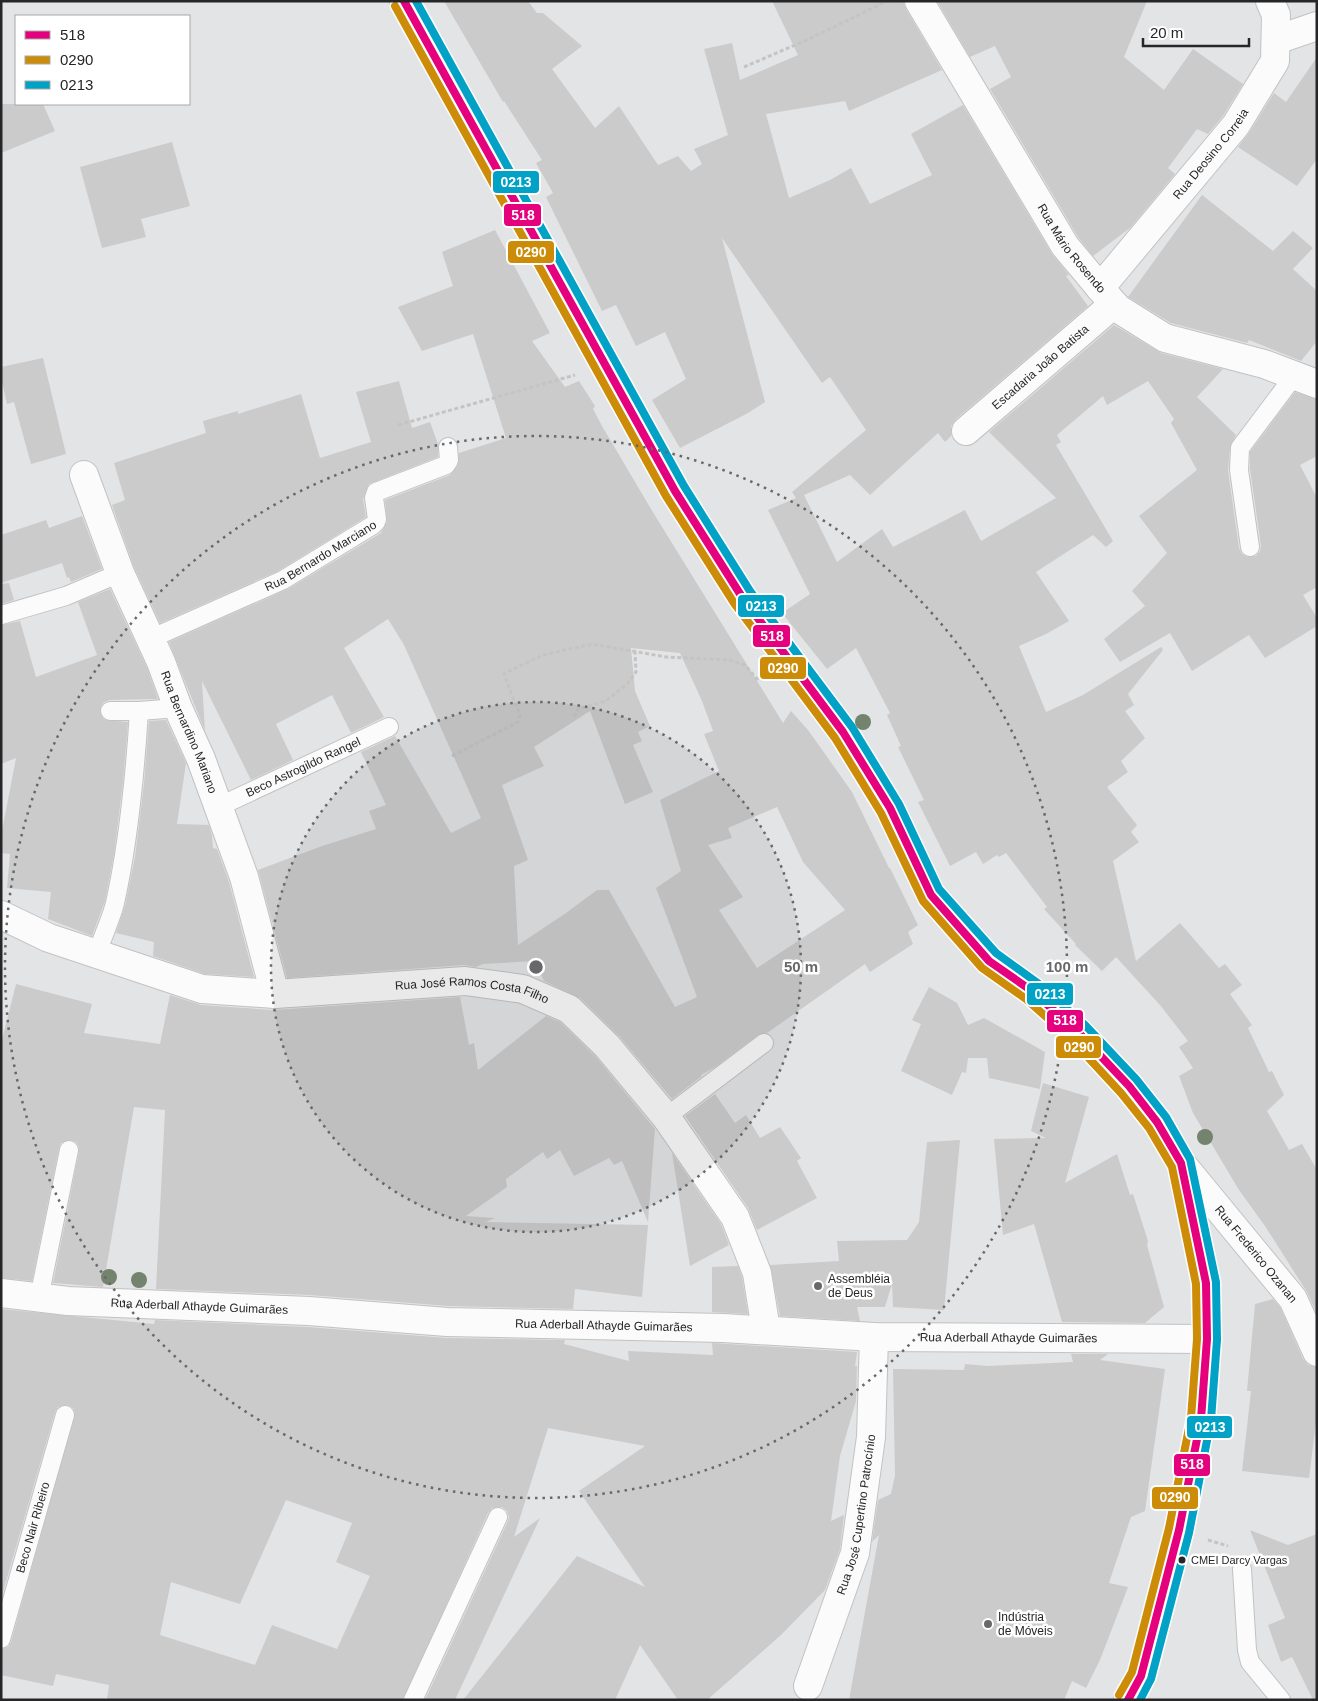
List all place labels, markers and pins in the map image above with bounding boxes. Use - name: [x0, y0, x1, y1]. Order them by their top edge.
- centre of rings: [527, 958, 545, 976]
- place label: Assembléia de Deus: [828, 1272, 890, 1300]
- marker: Assembléia de Deus: [812, 1280, 824, 1292]
- place label: CMEI Darcy Vargas: [1191, 1554, 1288, 1566]
- marker: CMEI Darcy Vargas: [1177, 1555, 1187, 1565]
- place label: Indústria de Móveis: [998, 1610, 1053, 1638]
- marker: Indústria de Móveis: [982, 1618, 994, 1630]

